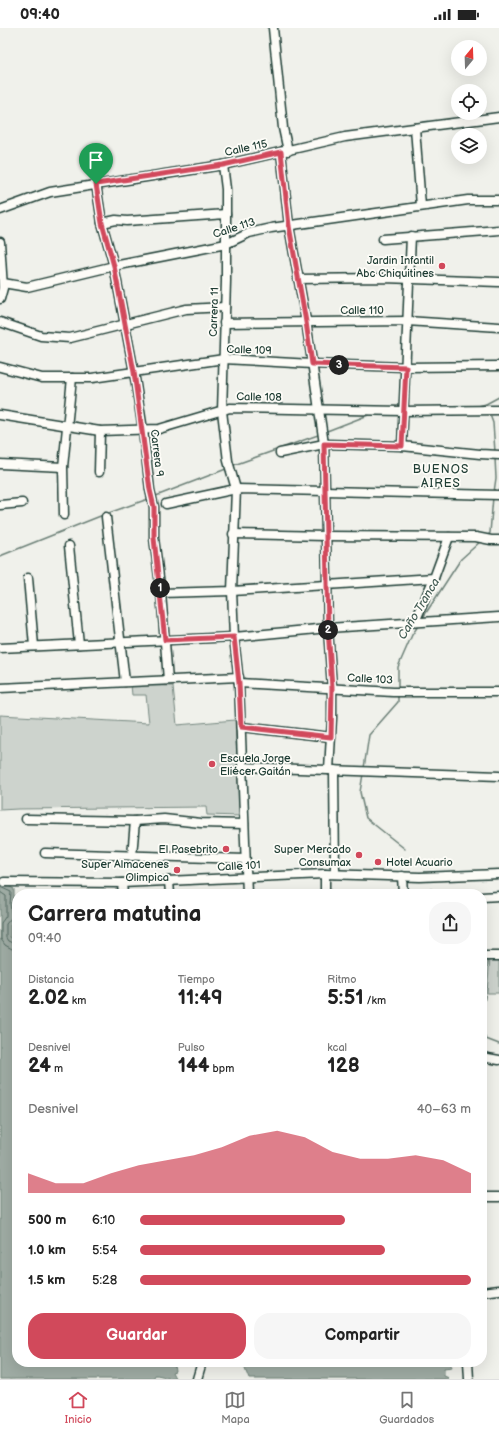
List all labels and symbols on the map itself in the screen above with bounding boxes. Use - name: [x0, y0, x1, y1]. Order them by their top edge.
- north arrow: [451, 40, 487, 76]
- street label: Calle 115: [224, 137, 268, 159]
- pin: [79, 143, 113, 184]
- street label: Calle 113: [211, 215, 257, 241]
- place label: Jardin Infantil Abc Chiquitines: [357, 254, 435, 280]
- marker: Jardin Infantil Abc Chiquitines: [437, 261, 447, 271]
- street label: Carrera 11: [207, 287, 221, 337]
- street label: Calle 110: [340, 304, 384, 317]
- street label: Calle 109: [226, 343, 272, 357]
- pin: 3: [329, 355, 349, 375]
- street label: Calle 108: [236, 390, 282, 404]
- street label: Carrera 9: [148, 429, 166, 477]
- district label: BUENOS AIRES: [413, 462, 469, 491]
- water label: Caño Tranca: [395, 575, 443, 642]
- pin: 1: [150, 578, 170, 598]
- pin: 2: [318, 620, 338, 640]
- street label: Calle 103: [347, 671, 393, 687]
- place label: Escuela Jorge Eliécer Gaitán: [220, 752, 291, 778]
- marker: Escuela Jorge Eliécer Gaitán: [207, 759, 217, 769]
- place label: El Pasebrito: [159, 843, 218, 856]
- place label: Super Mercado Consumax: [274, 843, 351, 869]
- marker: El Pasebrito: [221, 844, 231, 854]
- marker: Super Mercado Consumax: [354, 850, 364, 860]
- place label: Hotel Acuario: [386, 856, 453, 869]
- marker: Hotel Acuario: [373, 857, 383, 867]
- place label: Super Almacenes Olimpica: [81, 858, 170, 884]
- street label: Calle 101: [217, 858, 261, 874]
- marker: Super Almacenes Olimpica: [172, 865, 182, 875]

